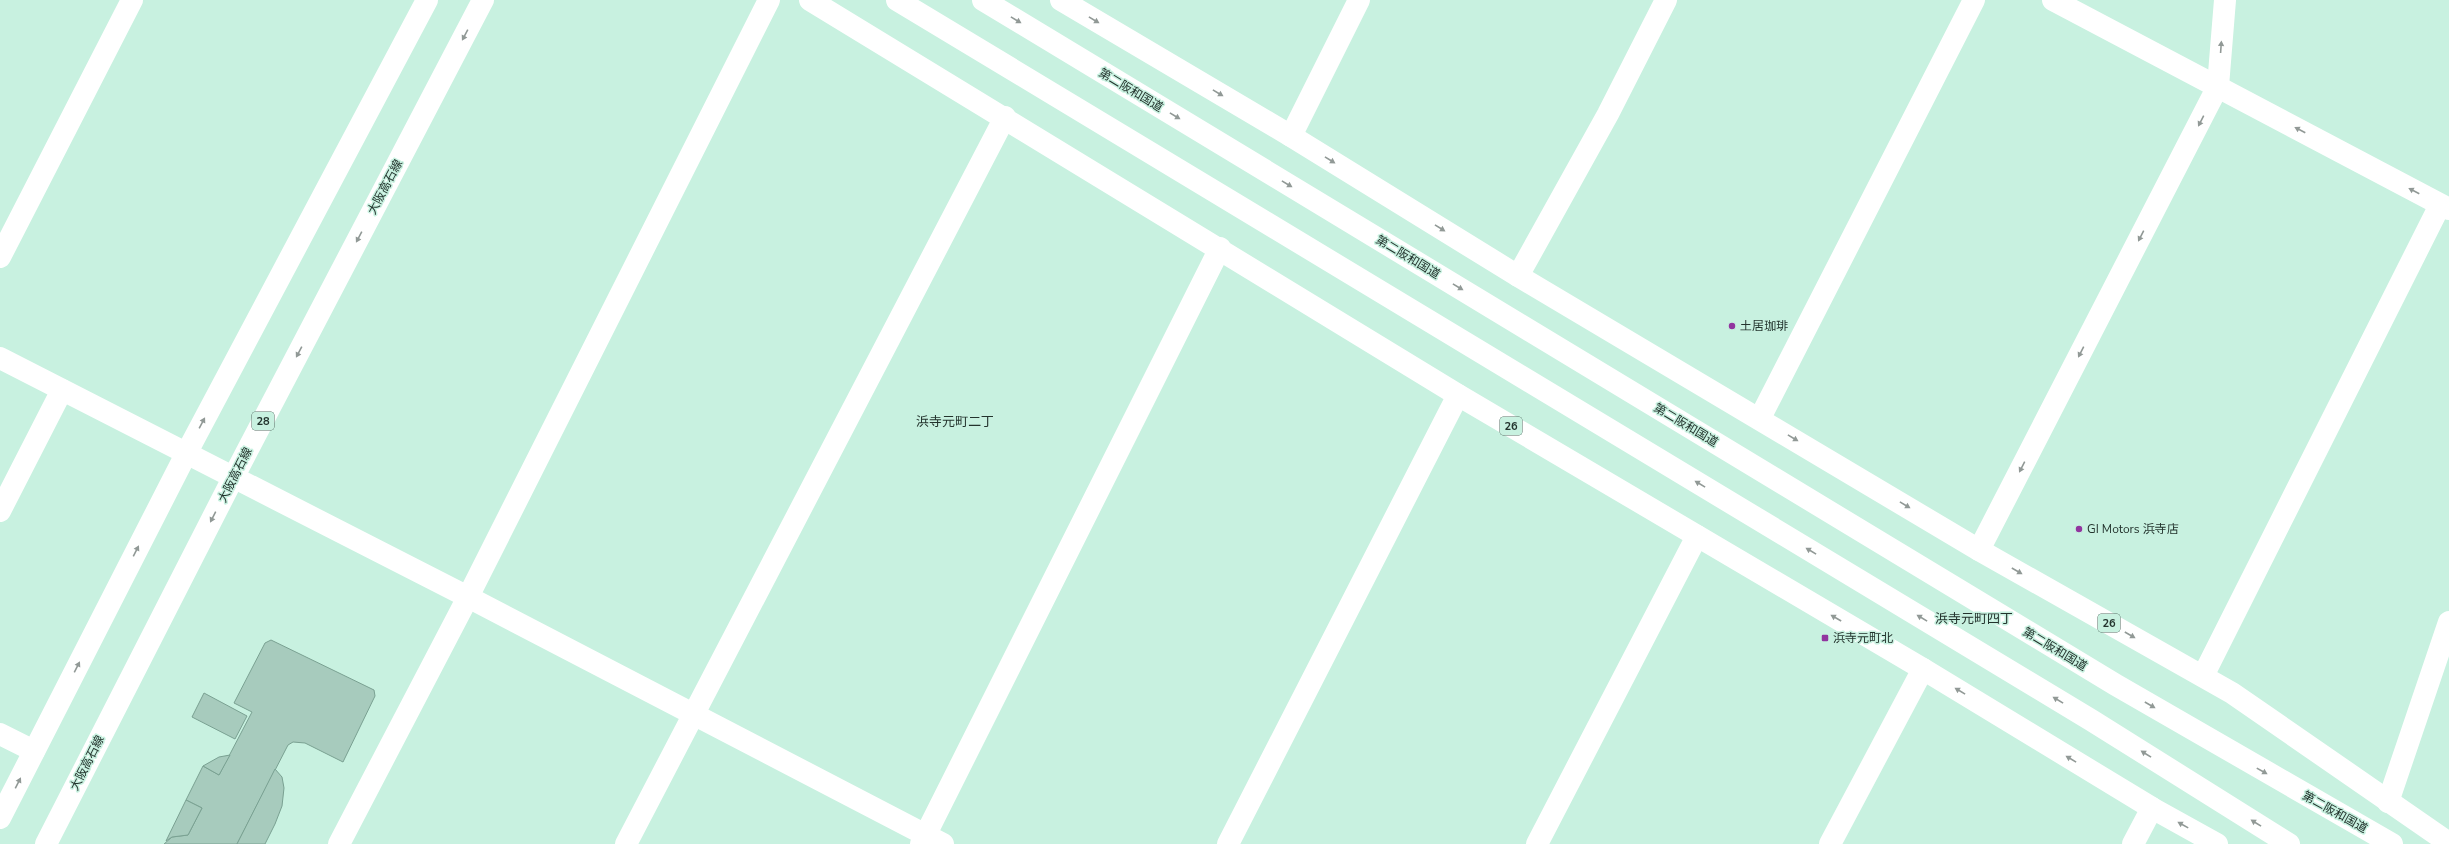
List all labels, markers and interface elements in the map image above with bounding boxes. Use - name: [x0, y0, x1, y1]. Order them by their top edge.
- one-way arrow: [1088, 16, 1100, 23]
- one-way arrow: [1010, 17, 1022, 24]
- one-way arrow: [461, 29, 468, 40]
- one-way arrow: [2218, 41, 2225, 53]
- street label: 第二阪和国道: [1096, 65, 1166, 115]
- one-way arrow: [1212, 90, 1224, 97]
- one-way arrow: [1169, 113, 1181, 120]
- one-way arrow: [2197, 115, 2204, 126]
- one-way arrow: [2294, 126, 2306, 133]
- one-way arrow: [1325, 156, 1335, 164]
- street label: 大阪高石線: [364, 157, 406, 217]
- one-way arrow: [1281, 180, 1293, 187]
- one-way arrow: [2409, 188, 2420, 195]
- one-way arrow: [1434, 225, 1446, 232]
- one-way arrow: [2138, 230, 2144, 242]
- one-way arrow: [356, 231, 362, 243]
- street label: 第二阪和国道: [1373, 232, 1443, 282]
- one-way arrow: [1452, 284, 1464, 291]
- place label: 土居珈琲: [1740, 318, 1788, 334]
- marker: 土居珈琲: [1727, 321, 1737, 331]
- one-way arrow: [296, 346, 302, 358]
- one-way arrow: [2078, 346, 2085, 357]
- street label: 第二阪和国道: [1651, 400, 1721, 450]
- road number: 28: [252, 412, 274, 430]
- district label: 浜寺元町二丁: [916, 413, 994, 431]
- road number: 26: [1500, 417, 1522, 435]
- one-way arrow: [199, 418, 206, 429]
- one-way arrow: [1787, 435, 1799, 442]
- street label: 大阪高石線: [214, 445, 256, 505]
- one-way arrow: [2019, 461, 2025, 473]
- one-way arrow: [1694, 480, 1706, 487]
- one-way arrow: [1900, 501, 1910, 509]
- one-way arrow: [210, 511, 216, 523]
- place label: GI Motors 浜寺店: [2087, 521, 2179, 537]
- marker: GI Motors 浜寺店: [2074, 524, 2084, 534]
- one-way arrow: [133, 546, 139, 557]
- one-way arrow: [1805, 547, 1817, 554]
- one-way arrow: [2011, 567, 2023, 574]
- district label: 浜寺元町四丁: [1935, 610, 2013, 628]
- one-way arrow: [1831, 614, 1841, 622]
- one-way arrow: [1917, 614, 1927, 622]
- road number: 26: [2098, 614, 2120, 632]
- street label: 第二阪和国道: [2020, 624, 2090, 674]
- place label: 浜寺元町北: [1833, 630, 1893, 646]
- one-way arrow: [2124, 632, 2136, 638]
- marker: 浜寺元町北: [1820, 633, 1830, 643]
- one-way arrow: [74, 661, 80, 673]
- one-way arrow: [1954, 688, 1966, 695]
- one-way arrow: [2052, 696, 2064, 703]
- one-way arrow: [2144, 702, 2156, 709]
- street label: 大阪高石線: [66, 733, 108, 793]
- one-way arrow: [2141, 750, 2151, 758]
- one-way arrow: [2065, 755, 2077, 762]
- one-way arrow: [2256, 767, 2268, 774]
- one-way arrow: [14, 777, 21, 789]
- street label: 第二阪和国道: [2300, 788, 2370, 836]
- one-way arrow: [2250, 820, 2262, 827]
- one-way arrow: [2177, 822, 2189, 828]

